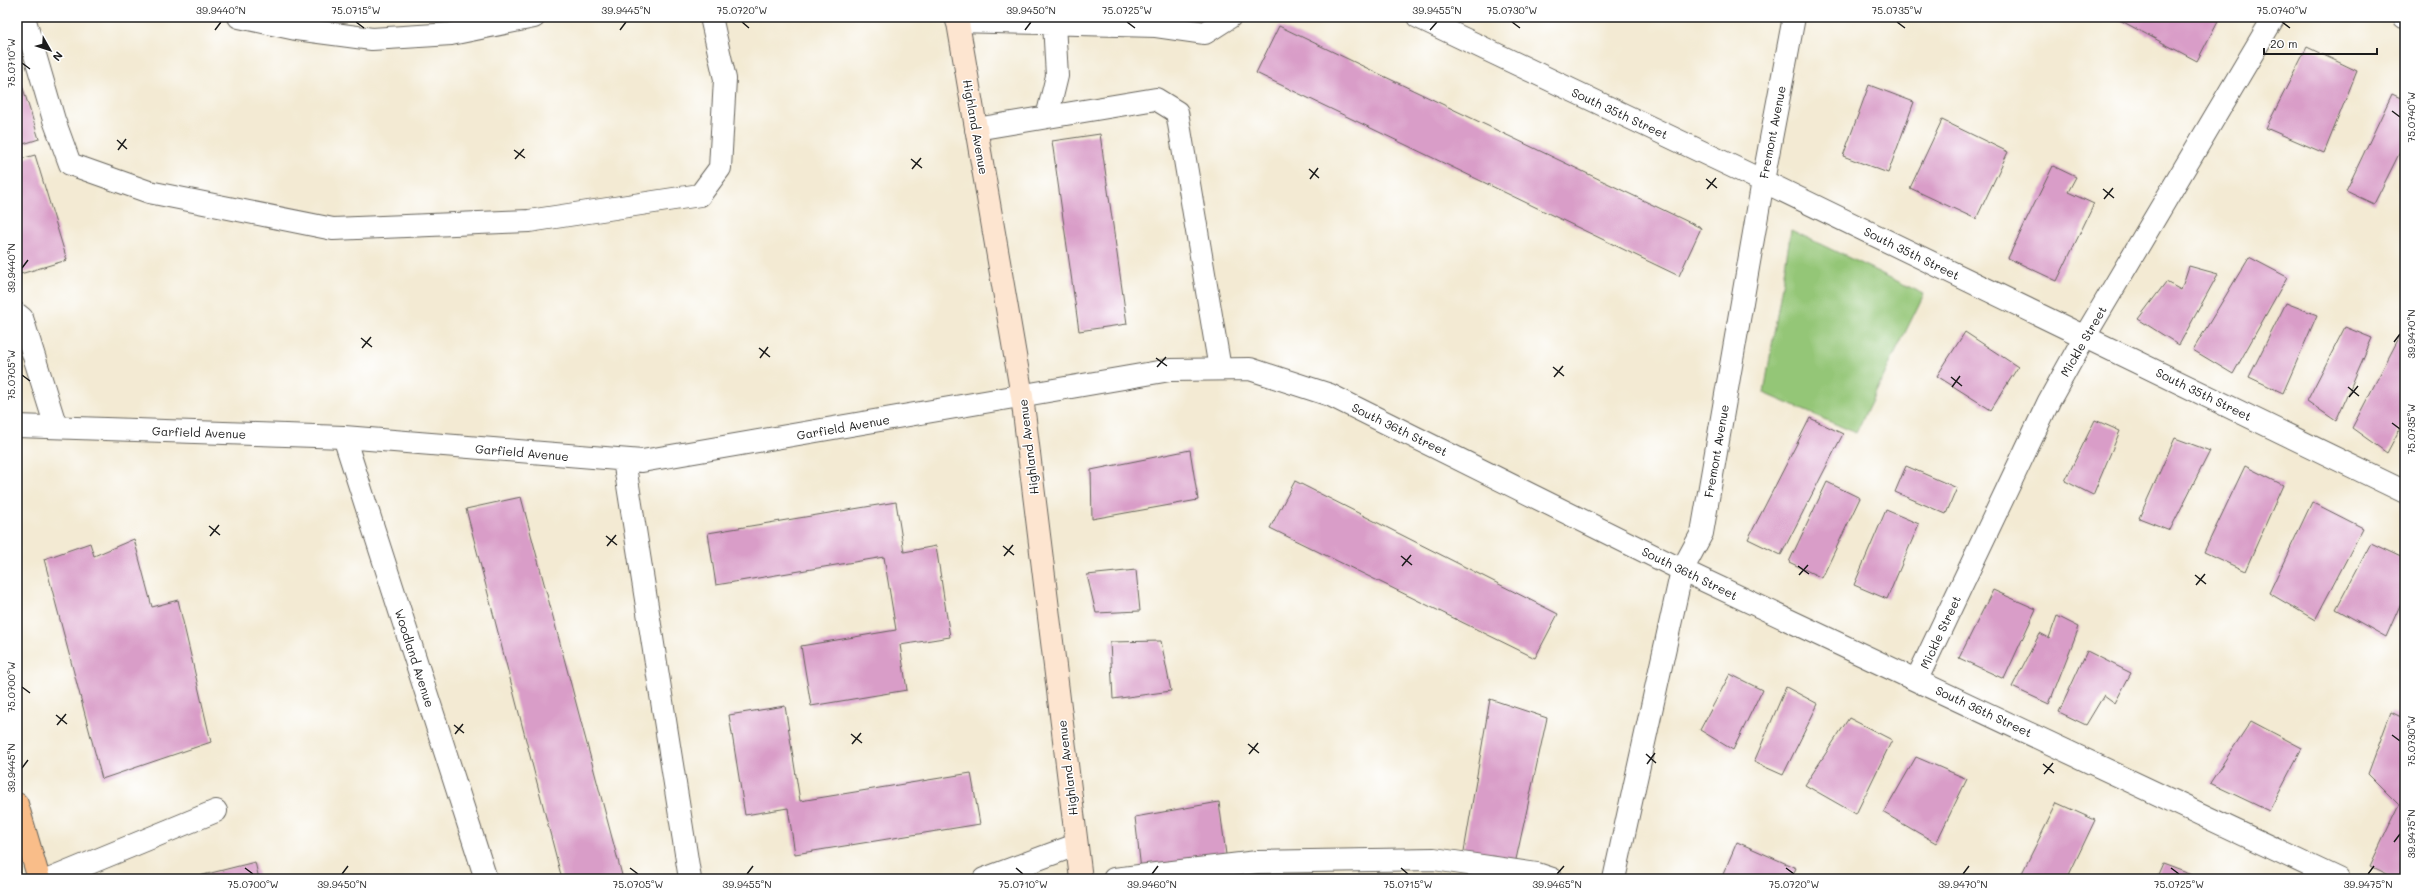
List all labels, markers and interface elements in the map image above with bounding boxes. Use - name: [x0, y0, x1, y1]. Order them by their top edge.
- text: 39.9440°N: [196, 3, 246, 17]
- text: 75.0715°W: [331, 3, 381, 17]
- text: 39.9445°N: [601, 3, 651, 17]
- text: 75.0720°W: [717, 3, 767, 17]
- text: 39.9450°N: [1006, 3, 1056, 17]
- text: 75.0725°W: [1102, 3, 1152, 17]
- text: 39.9455°N: [1412, 3, 1462, 17]
- text: 75.0730°W: [1487, 3, 1538, 17]
- text: 75.0735°W: [1872, 3, 1922, 17]
- text: 75.0740°W: [2257, 3, 2308, 17]
- north arrow: [30, 30, 70, 70]
- scale bar: [2264, 30, 2377, 56]
- text: 20 m: [2270, 35, 2298, 51]
- text: 75.0710°W: [4, 38, 18, 88]
- text: N: [50, 49, 67, 65]
- street label: Highland Avenue: [960, 78, 992, 176]
- street label: South 35th Street: [1569, 84, 1671, 142]
- street label: Fremont Avenue: [1755, 84, 1789, 180]
- text: 75.0740°W: [2404, 91, 2418, 142]
- street label: South 35th Street: [1862, 223, 1962, 283]
- text: 39.9440°N: [4, 243, 18, 293]
- street label: Mickle Street: [2056, 303, 2110, 379]
- text: 39.9470°N: [2404, 309, 2418, 359]
- text: 75.0705°W: [4, 349, 18, 400]
- street label: South 35th Street: [2154, 364, 2254, 424]
- street label: Highland Avenue: [1014, 398, 1042, 496]
- street label: South 36th Street: [1349, 399, 1451, 459]
- street label: Fremont Avenue: [1700, 403, 1732, 499]
- text: 75.0735°W: [2404, 404, 2418, 454]
- street label: Garfield Avenue: [795, 411, 891, 443]
- street label: Garfield Avenue: [152, 422, 246, 442]
- street label: Garfield Avenue: [474, 440, 570, 464]
- street label: South 36th Street: [1639, 543, 1741, 603]
- street label: Mickle Street: [1916, 593, 1964, 671]
- street label: Woodland Avenue: [392, 607, 438, 709]
- text: 75.0700°W: [4, 661, 18, 713]
- street label: South 36th Street: [1933, 682, 2035, 740]
- text: 75.0730°W: [2404, 715, 2418, 766]
- street label: Highland Avenue: [1053, 719, 1081, 817]
- text: 39.9445°N: [4, 743, 18, 793]
- text: 39.9475°N: [2404, 809, 2418, 859]
- text: 75.0700°W: [227, 877, 279, 891]
- text: 39.9450°N: [317, 877, 367, 891]
- text: 75.0705°W: [613, 877, 664, 891]
- text: 39.9455°N: [722, 877, 772, 891]
- text: 75.0710°W: [998, 877, 1048, 891]
- text: 39.9460°N: [1127, 877, 1177, 891]
- text: 75.0715°W: [1383, 877, 1433, 891]
- text: 39.9465°N: [1532, 877, 1582, 891]
- text: 75.0720°W: [1769, 877, 1819, 891]
- text: 39.9470°N: [1938, 877, 1988, 891]
- text: 75.0725°W: [2154, 877, 2204, 891]
- text: 39.9475°N: [2343, 877, 2393, 891]

